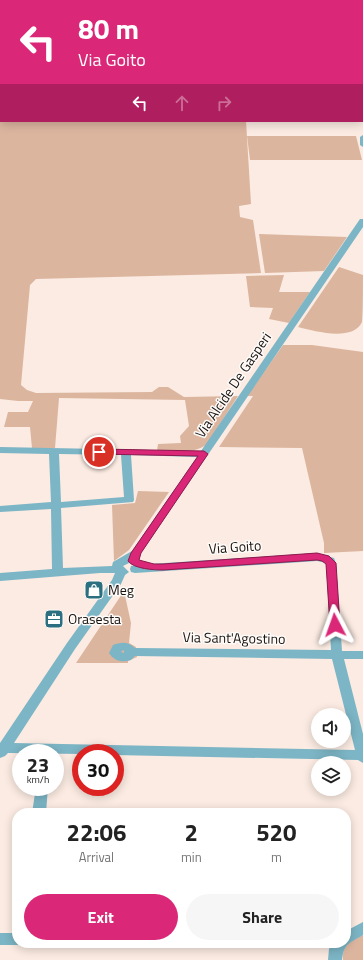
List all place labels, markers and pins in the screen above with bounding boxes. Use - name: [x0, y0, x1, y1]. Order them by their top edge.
- pin: [82, 435, 116, 469]
- shop icon: Meg: [83, 579, 105, 601]
- place label: Meg: [108, 579, 134, 600]
- office icon: Orasesta: [43, 608, 65, 630]
- place label: Orasesta: [68, 608, 121, 629]

